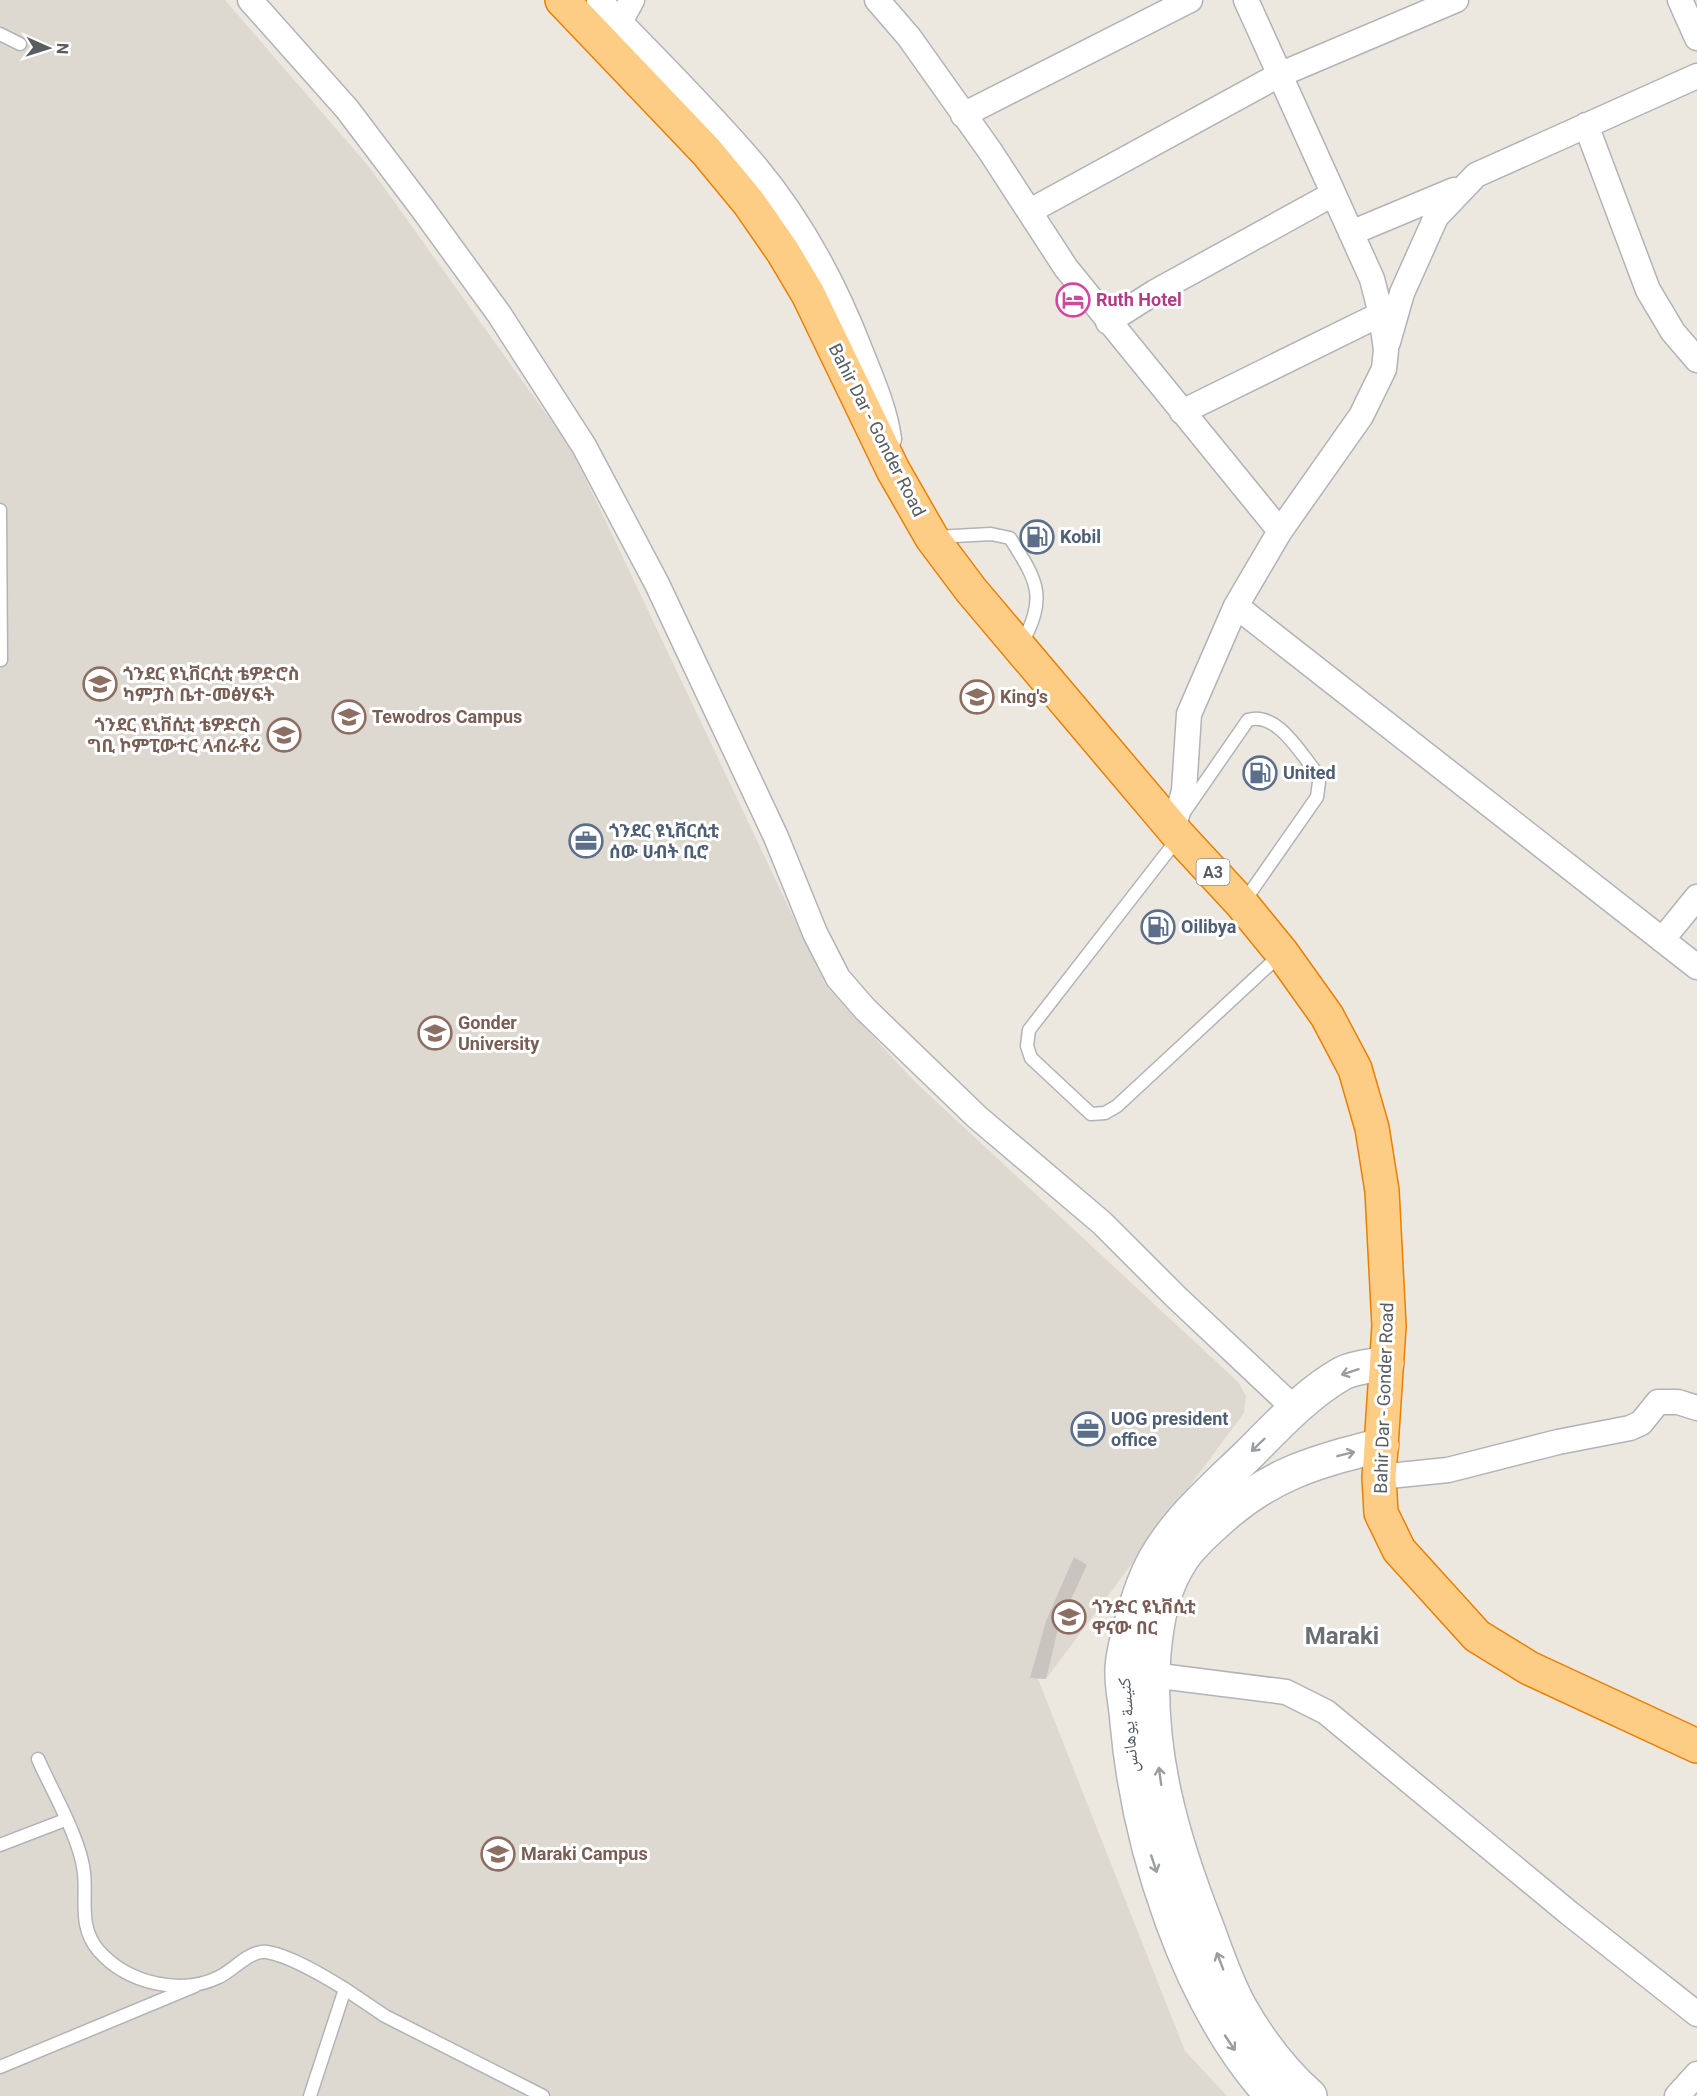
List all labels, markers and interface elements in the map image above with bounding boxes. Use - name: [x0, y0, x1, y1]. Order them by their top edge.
- north arrow: [18, 18, 78, 78]
- text: N: [53, 43, 72, 55]
- hotel icon: Ruth Hotel: [1055, 282, 1091, 318]
- place label: Ruth Hotel: [1096, 289, 1182, 310]
- street label: Bahir Dar - Gonder Road: [825, 340, 930, 520]
- fuel station icon: Kobil: [1019, 519, 1055, 555]
- place label: Kobil: [1060, 526, 1101, 547]
- place label: ጎንደር ዩኒቨርሲቲ ቴዎድሮስ ካምፓስ ቤተ-መፅሃፍት: [123, 663, 299, 705]
- school or university icon: ጎንደር ዩኒቨርሲቲ ቴዎድሮስ ካምፓስ ቤተ-መፅሃፍት: [82, 666, 118, 702]
- school or university icon: King's: [959, 679, 995, 715]
- place label: King's: [1000, 686, 1048, 707]
- school or university icon: Tewodros Campus: [331, 699, 367, 735]
- place label: Tewodros Campus: [372, 706, 522, 727]
- place label: ጎንደር ዩኒቨሲቲ ቴዎድሮስ ግቢ ኮምፒውተር ላብራቶሪ: [88, 714, 261, 756]
- school or university icon: ጎንደር ዩኒቨሲቲ ቴዎድሮስ ግቢ ኮምፒውተር ላብራቶሪ: [266, 717, 302, 753]
- fuel station icon: United: [1242, 755, 1278, 791]
- place label: United: [1283, 762, 1336, 783]
- place label: ጎንደር ዩኒቨርሲቲ ሰው ሀብት ቢሮ: [609, 820, 719, 862]
- office icon: ጎንደር ዩኒቨርሲቲ ሰው ሀብት ቢሮ: [568, 823, 604, 859]
- road number: A3: [1196, 859, 1230, 885]
- fuel station icon: Oilibya: [1140, 909, 1176, 945]
- place label: Oilibya: [1181, 916, 1237, 937]
- place label: Gonder University: [458, 1012, 540, 1054]
- school or university icon: Gonder University: [417, 1015, 453, 1051]
- street label: Bahir Dar - Gonder Road: [1370, 1302, 1397, 1494]
- one-way arrow: [1341, 1368, 1359, 1379]
- place label: UOG president office: [1111, 1408, 1228, 1450]
- office icon: UOG president office: [1070, 1411, 1106, 1447]
- one-way arrow: [1250, 1438, 1265, 1453]
- one-way arrow: [1336, 1447, 1355, 1459]
- place label: ጎንድር ዩኒቨሲቲ ዋናው በር: [1092, 1596, 1196, 1638]
- school or university icon: ጎንድር ዩኒቨሲቲ ዋናው በር: [1051, 1599, 1087, 1635]
- district label: Maraki: [1305, 1622, 1379, 1650]
- street label: كنيسة يوهانس: [1113, 1676, 1143, 1773]
- one-way arrow: [1155, 1767, 1166, 1786]
- school or university icon: Maraki Campus: [480, 1836, 516, 1872]
- place label: Maraki Campus: [521, 1843, 648, 1864]
- one-way arrow: [1149, 1854, 1160, 1873]
- one-way arrow: [1214, 1952, 1225, 1971]
- one-way arrow: [1225, 2034, 1237, 2051]

